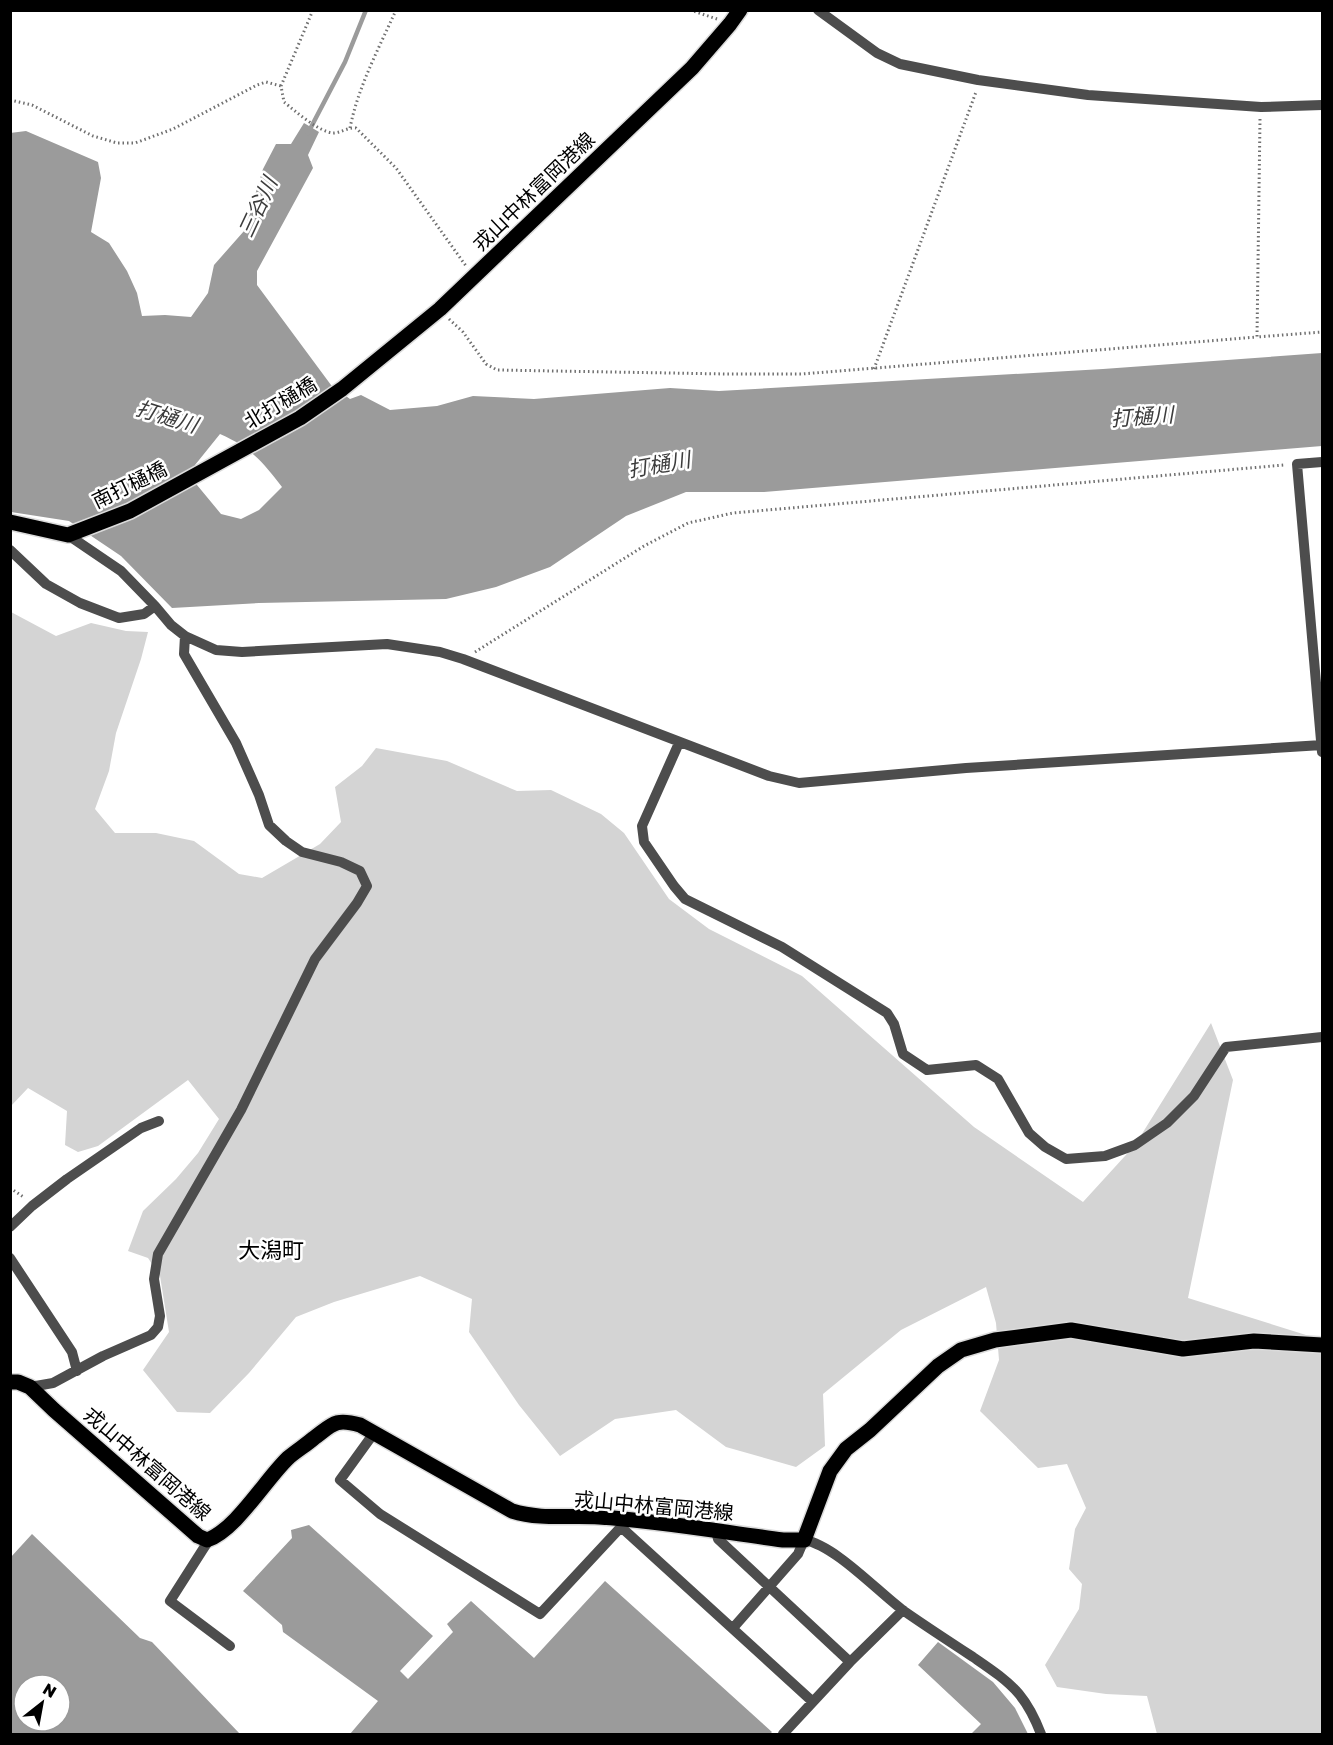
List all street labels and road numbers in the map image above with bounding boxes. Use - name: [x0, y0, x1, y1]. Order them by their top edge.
- street label: 戎山中林富岡港線: [467, 127, 599, 255]
- street label: 北打樋橋: [240, 371, 320, 433]
- street label: 南打樋橋: [88, 456, 170, 512]
- street label: 戎山中林富岡港線: [80, 1401, 216, 1525]
- street label: 戎山中林富岡港線: [573, 1486, 735, 1524]

